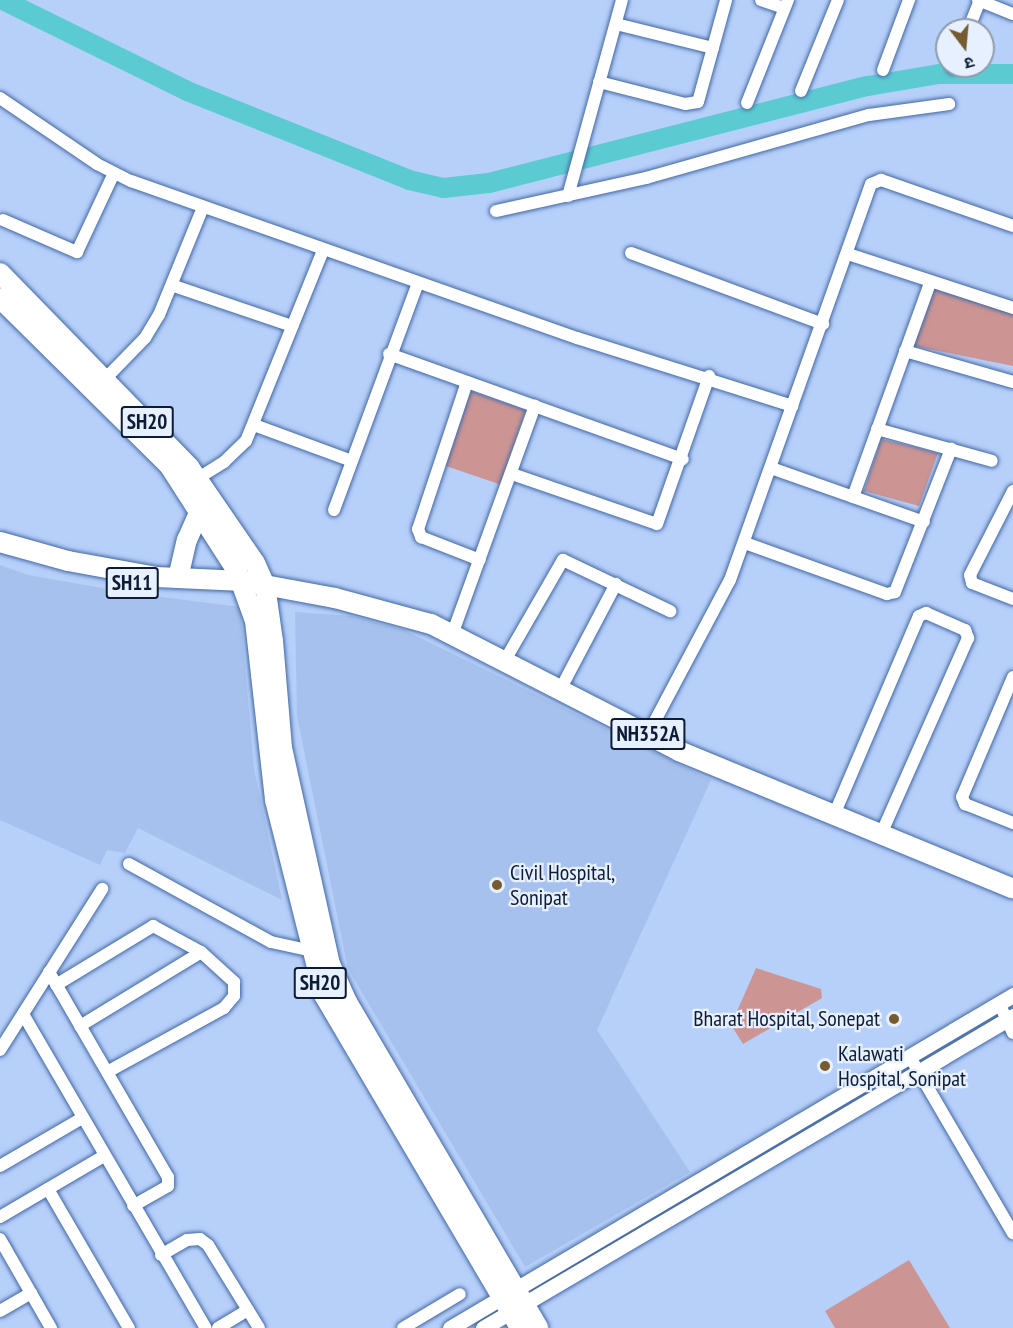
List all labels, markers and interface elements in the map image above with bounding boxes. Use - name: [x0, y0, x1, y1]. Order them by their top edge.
- north arrow: [935, 18, 995, 78]
- text: उ: [962, 52, 977, 74]
- road number: SH20: [120, 404, 174, 440]
- road number: SH11: [105, 565, 159, 601]
- road number: NH352A: [609, 716, 687, 752]
- place label: Civil Hospital, Sonipat: [510, 859, 615, 910]
- marker: Civil Hospital, Sonipat: [488, 876, 506, 894]
- road number: SH20: [293, 965, 347, 1001]
- place label: Bharat Hospital, Sonepat: [692, 1006, 880, 1032]
- marker: Bharat Hospital, Sonepat: [885, 1010, 903, 1028]
- place label: Kalawati Hospital, Sonipat: [838, 1040, 968, 1092]
- marker: Kalawati Hospital, Sonipat: [816, 1057, 834, 1075]

